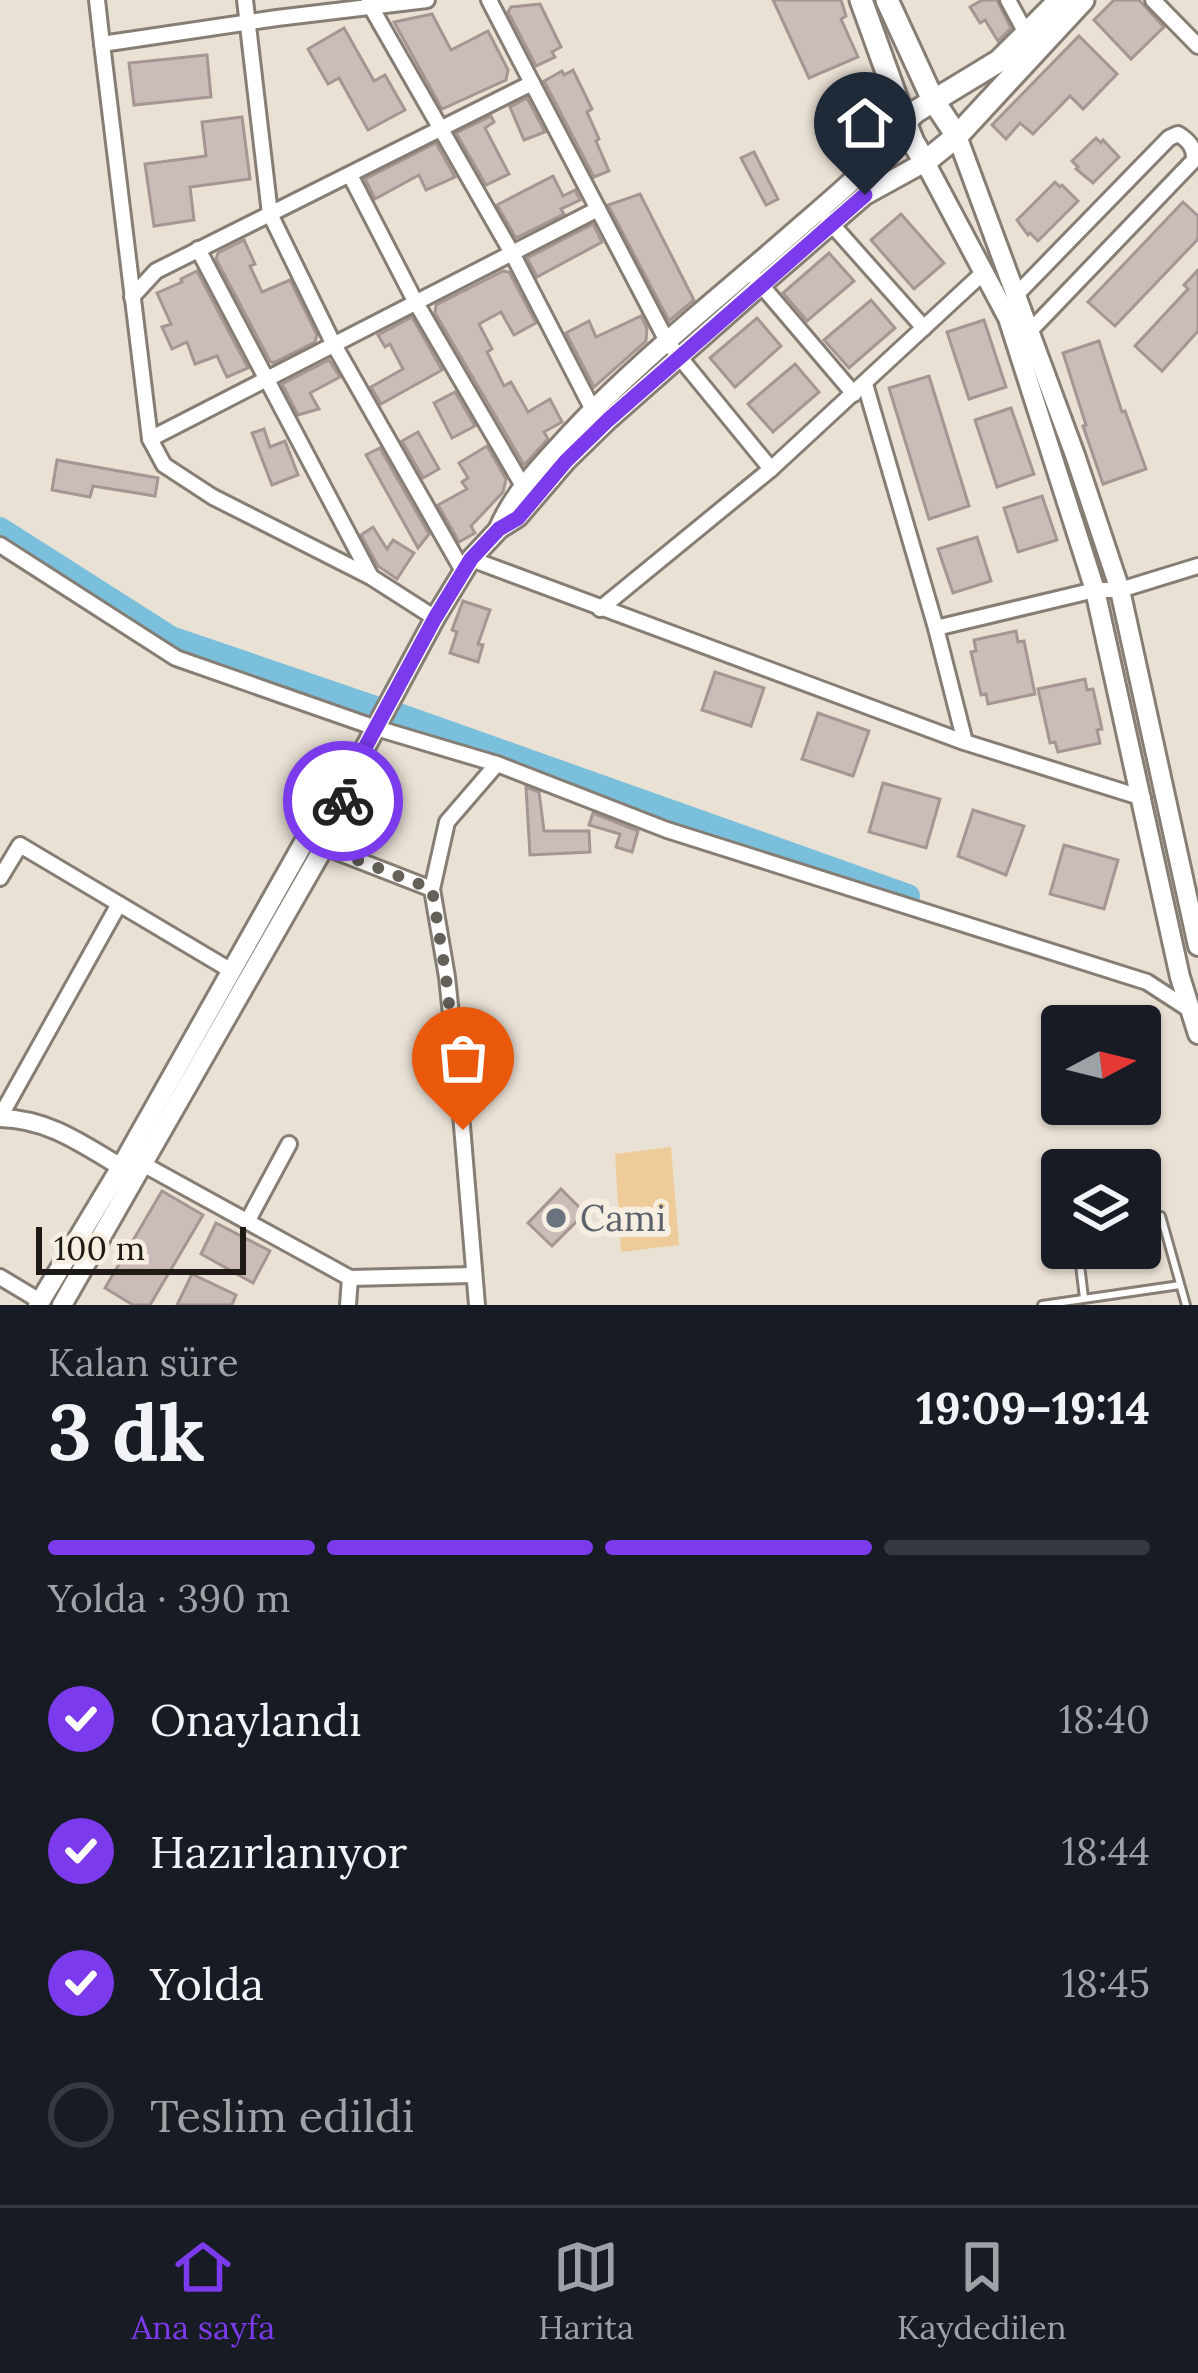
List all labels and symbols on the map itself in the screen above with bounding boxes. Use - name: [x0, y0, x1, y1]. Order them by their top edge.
- pin: [814, 72, 916, 195]
- courier: [283, 741, 403, 861]
- north arrow: [1041, 1005, 1161, 1125]
- pin: [412, 1007, 514, 1130]
- place label: Cami: [580, 1195, 666, 1241]
- marker: Cami: [543, 1205, 569, 1231]
- scale bar: [36, 1221, 246, 1274]

